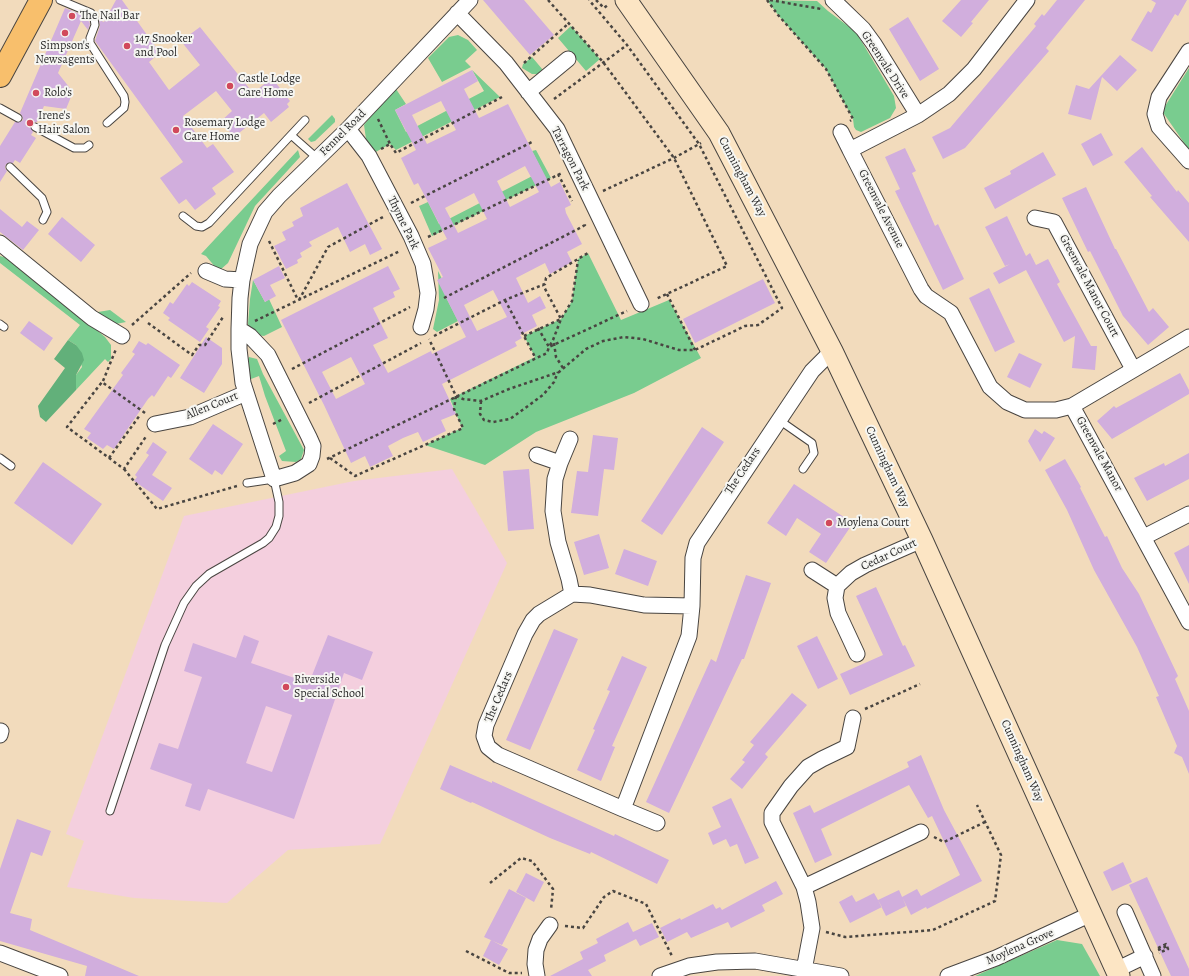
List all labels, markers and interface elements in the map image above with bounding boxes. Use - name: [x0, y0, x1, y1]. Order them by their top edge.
- place label: The Nail Bar: [80, 9, 140, 23]
- marker: The Nail Bar: [67, 11, 77, 21]
- marker: Simpson's Newsagents: [60, 28, 70, 38]
- street label: Greenvale Drive: [858, 28, 912, 102]
- place label: 147 Snooker and Pool: [135, 32, 192, 60]
- place label: Simpson's Newsagents: [35, 39, 95, 67]
- marker: 147 Snooker and Pool: [122, 41, 132, 51]
- place label: Castle Lodge Care Home: [238, 72, 300, 100]
- marker: Castle Lodge Care Home: [225, 81, 235, 91]
- place label: Rolo's: [44, 86, 72, 100]
- marker: Rolo's: [31, 88, 41, 98]
- street label: Fennel Road: [317, 107, 369, 159]
- place label: Irene's Hair Salon: [38, 109, 90, 137]
- place label: Rosemary Lodge Care Home: [184, 116, 265, 144]
- marker: Irene's Hair Salon: [25, 118, 35, 128]
- marker: Rosemary Lodge Care Home: [171, 125, 181, 135]
- street label: Tarragon Park: [548, 125, 592, 193]
- street label: Cunningham Way: [715, 135, 769, 219]
- street label: Greenvale Avenue: [855, 167, 907, 251]
- street label: Thyme Park: [384, 194, 422, 252]
- street label: Greenvale Manor Court: [1056, 232, 1122, 340]
- street label: Allen Court: [184, 389, 240, 423]
- street label: Greenvale Manor: [1072, 414, 1126, 494]
- street label: Cunningham Way: [862, 424, 912, 510]
- street label: The Cedars: [722, 445, 764, 497]
- place label: Moylena Court: [837, 516, 909, 530]
- marker: Moylena Court: [824, 518, 834, 528]
- street label: Cedar Court: [859, 536, 919, 574]
- street label: The Cedars: [482, 669, 516, 725]
- place label: Riverside Special School: [294, 673, 364, 701]
- marker: Riverside Special School: [281, 682, 291, 692]
- street label: Cunningham Way: [997, 718, 1047, 804]
- street label: Moylena Grove: [984, 926, 1056, 968]

